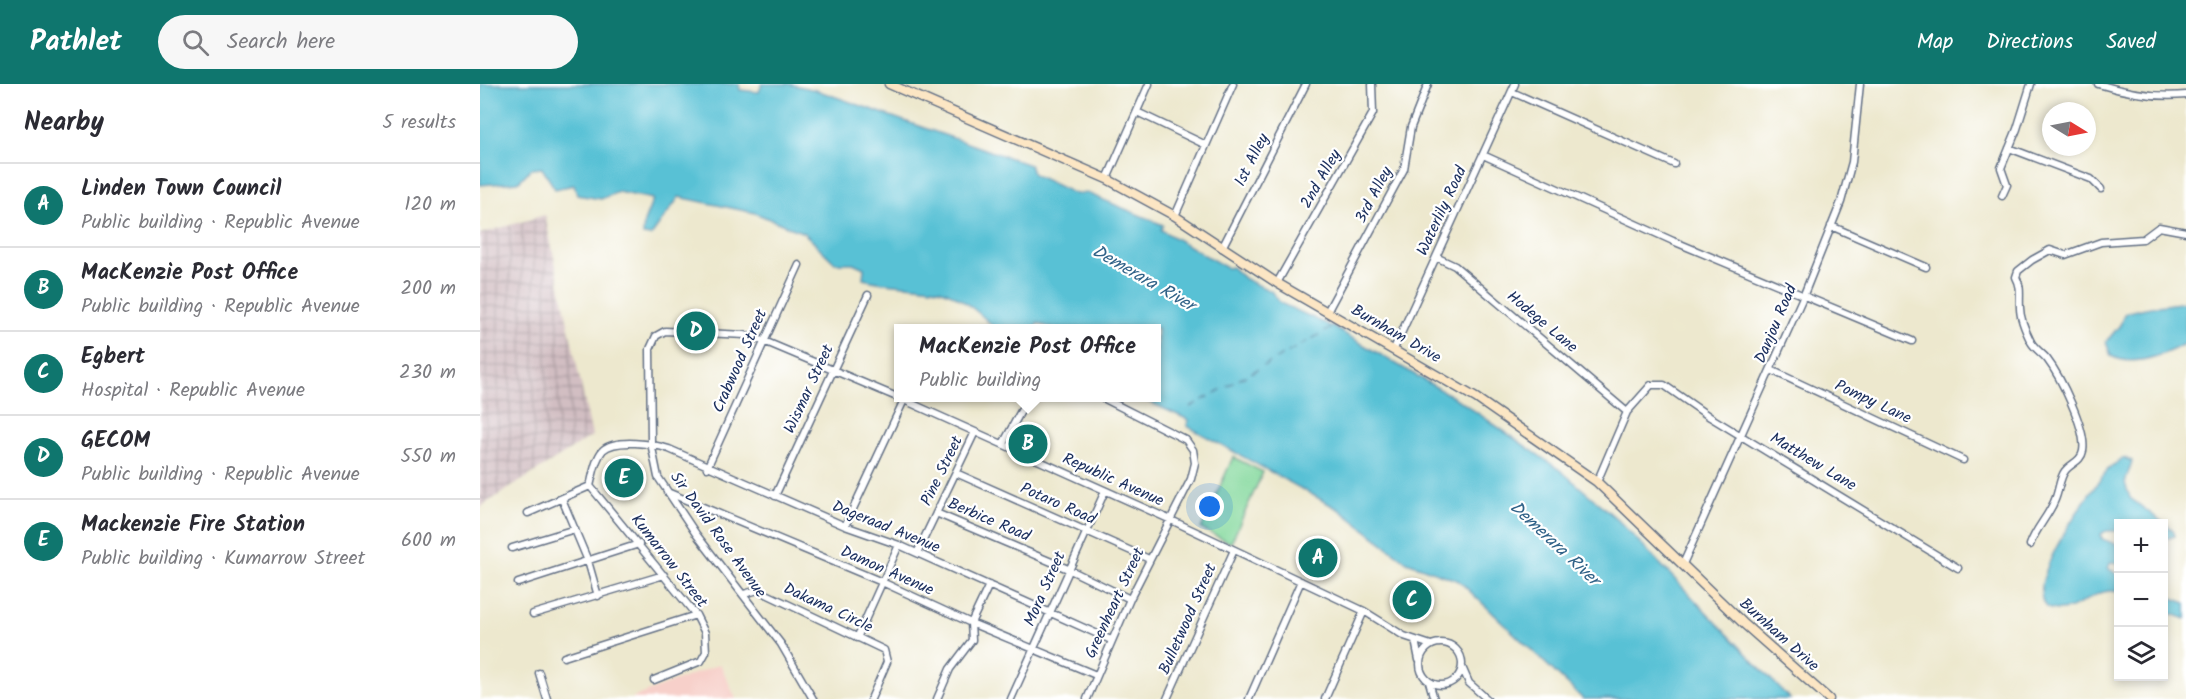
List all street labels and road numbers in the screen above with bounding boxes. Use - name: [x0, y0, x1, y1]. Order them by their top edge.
- street label: 1st Alley: [1228, 129, 1276, 191]
- street label: 2nd Alley: [1294, 144, 1348, 213]
- street label: Waterlily Road: [1410, 161, 1474, 260]
- street label: 3rd Alley: [1349, 162, 1400, 228]
- street label: Danjou Road: [1748, 280, 1804, 367]
- street label: Hodege Lane: [1501, 285, 1583, 359]
- street label: Burnham Drive: [1346, 298, 1446, 370]
- street label: Crabwood Street: [706, 304, 774, 417]
- street label: Wismar Street: [777, 340, 841, 438]
- street label: Pompy Lane: [1830, 373, 1916, 431]
- street label: Matthew Lane: [1765, 426, 1861, 498]
- street label: Pine Street: [914, 431, 970, 510]
- street label: Republic Avenue: [1058, 446, 1168, 514]
- street label: Sir David Rose Avenue: [664, 467, 772, 603]
- street label: Potaro Road: [1016, 476, 1101, 532]
- street label: Berbice Road: [944, 491, 1035, 549]
- street label: Dageraad Avenue: [828, 494, 944, 560]
- street label: Kumarrow Street: [624, 509, 714, 614]
- street label: Damon Avenue: [836, 539, 938, 603]
- street label: Greenheart Street: [1078, 543, 1152, 663]
- street label: Mora Street: [1017, 547, 1073, 630]
- street label: Bulletwood Street: [1152, 559, 1224, 679]
- street label: Dakama Circle: [779, 576, 877, 640]
- street label: Burnham Drive: [1733, 592, 1825, 678]

